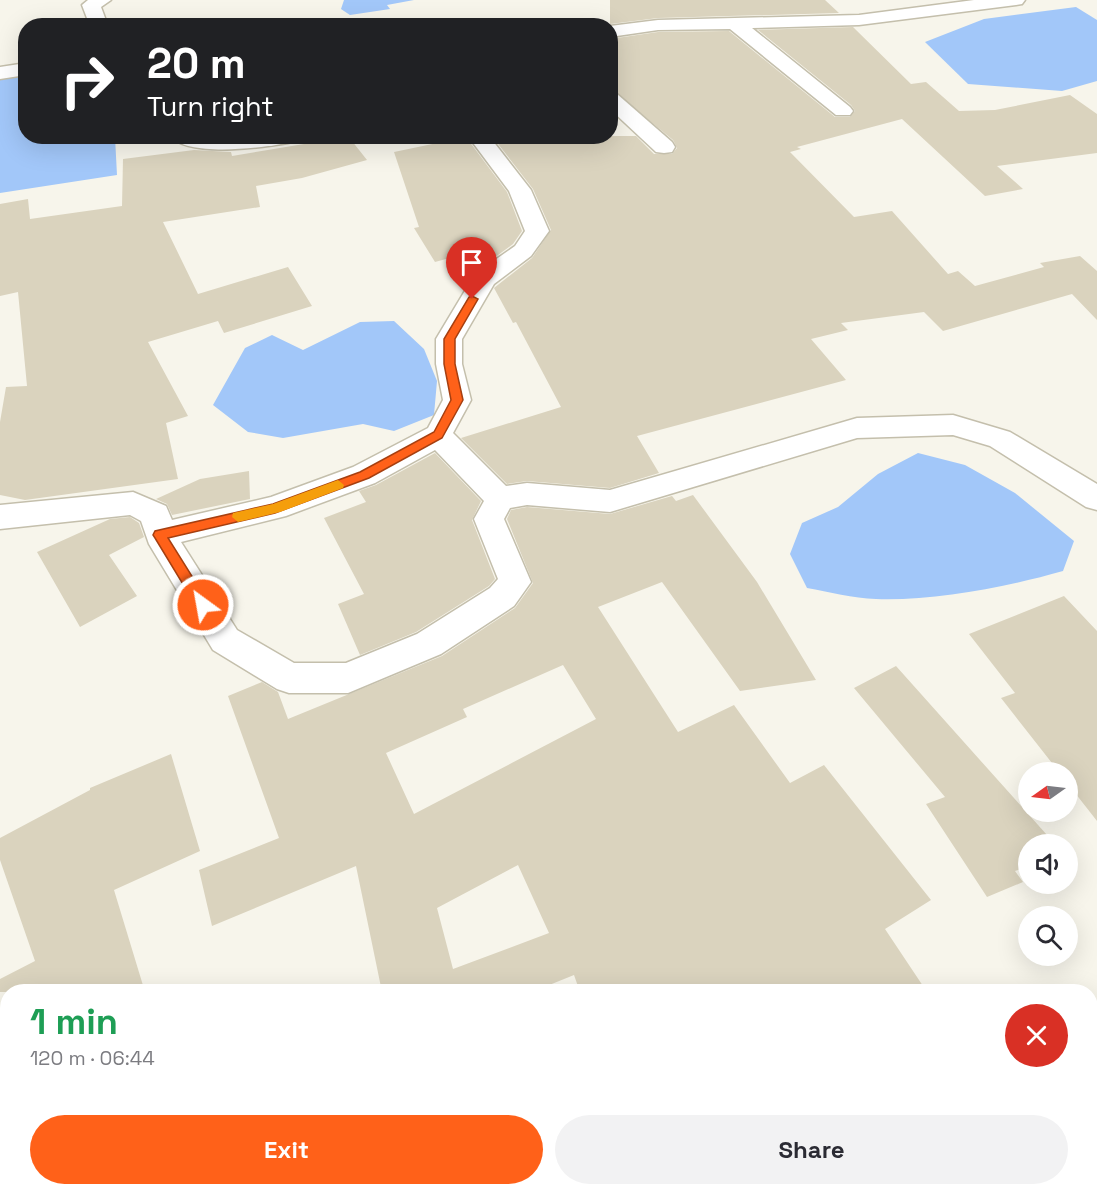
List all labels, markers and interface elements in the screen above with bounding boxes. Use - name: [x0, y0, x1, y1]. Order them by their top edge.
- text: 20 m: [147, 37, 246, 90]
- icon: right: [48, 42, 126, 120]
- text: Turn right: [147, 89, 274, 124]
- pin: [446, 237, 497, 299]
- icon: arrive: [455, 246, 488, 279]
- position arrow: [171, 573, 235, 637]
- north arrow: [1018, 762, 1078, 822]
- map controls: [1018, 762, 1078, 966]
- button: sound: [1018, 834, 1078, 894]
- button: search: [1018, 906, 1078, 966]
- text: 1 min: [30, 999, 118, 1045]
- button: close: [1005, 1004, 1068, 1067]
- text: 120 m · 06:44: [30, 1045, 155, 1071]
- button: Exit: [30, 1115, 543, 1184]
- button: Share: [555, 1115, 1068, 1184]

